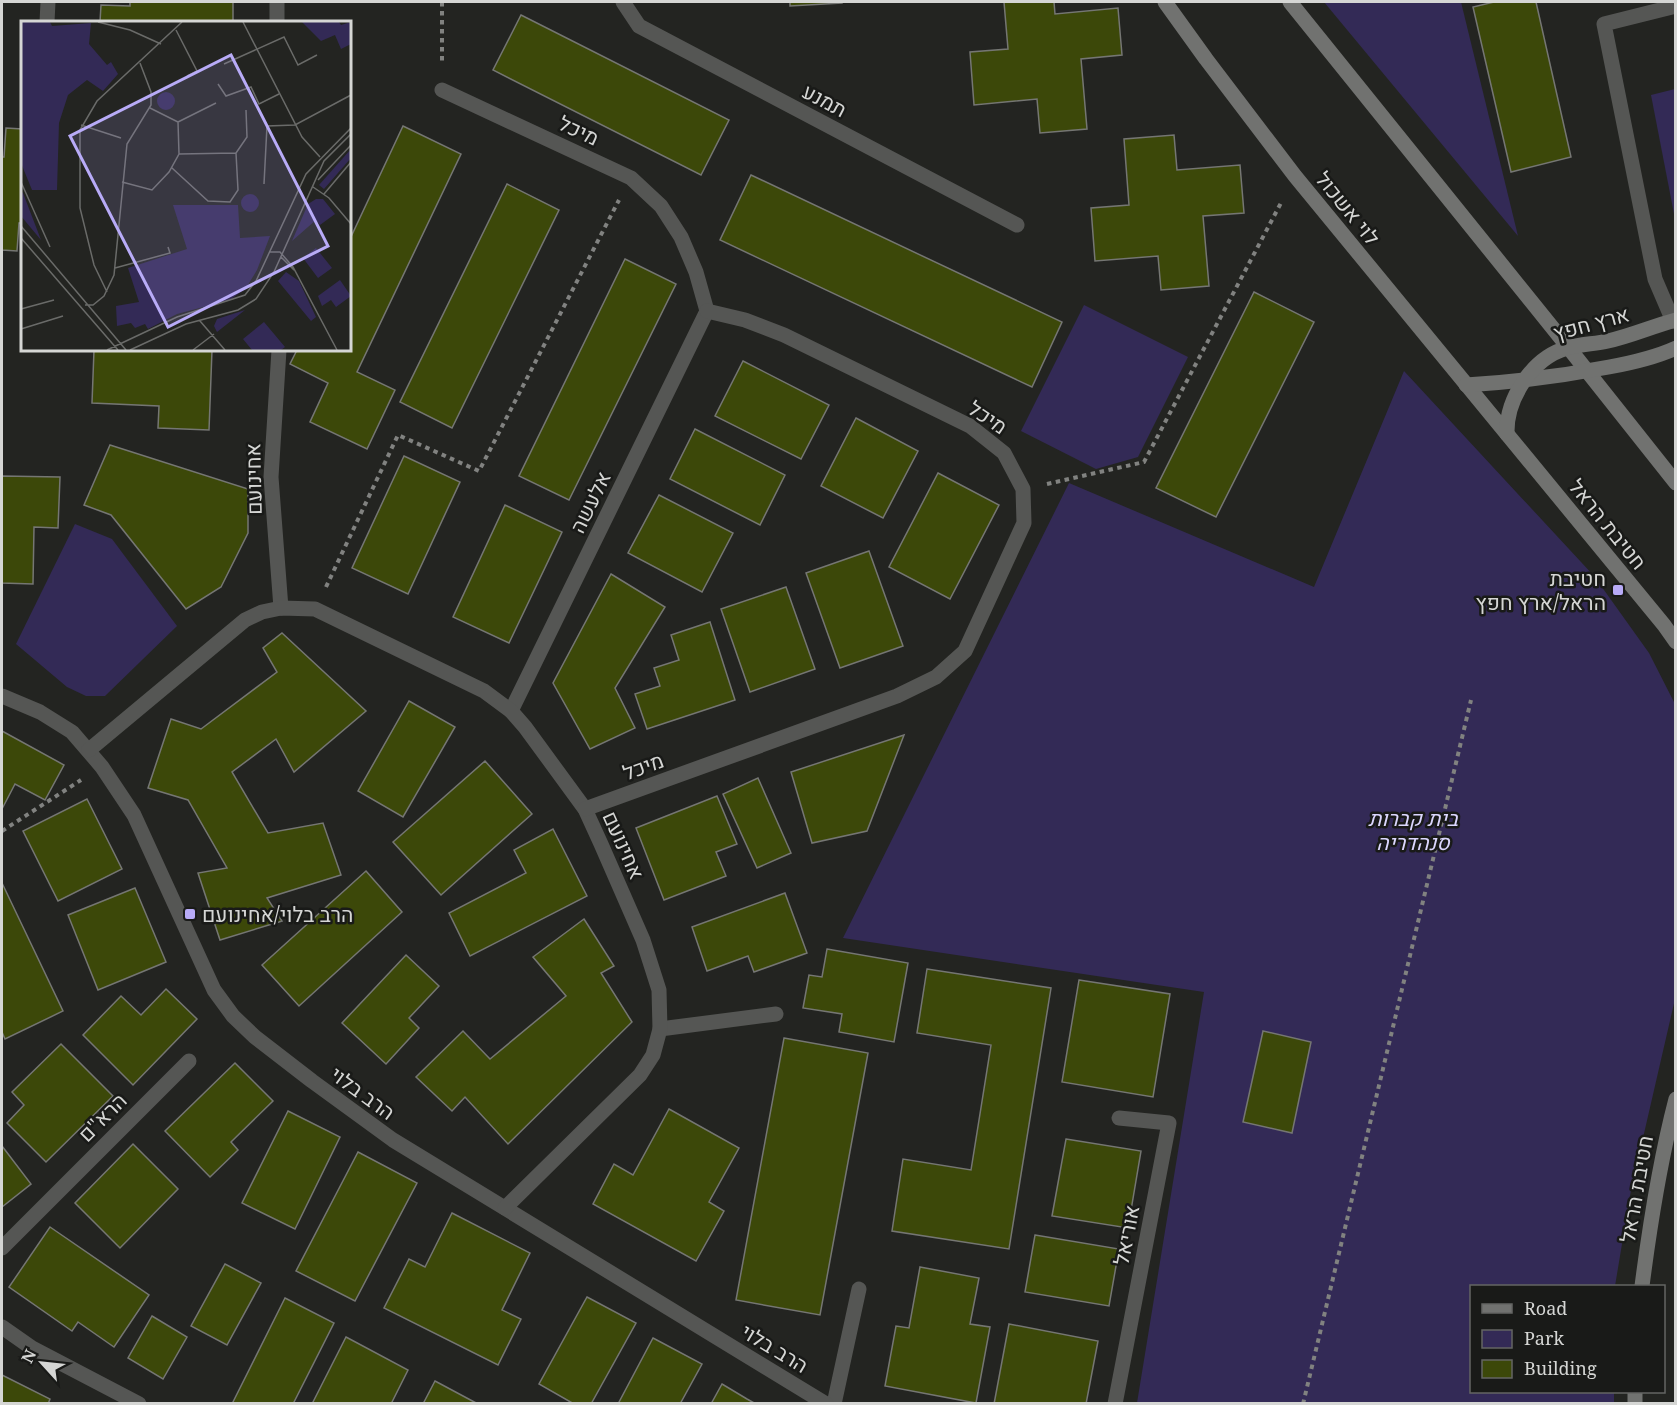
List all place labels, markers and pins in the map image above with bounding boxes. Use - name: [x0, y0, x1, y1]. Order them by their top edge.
- place label: חטיבת הראל/ארץ חפץ: [1475, 564, 1606, 616]
- marker: חטיבת הראל/ארץ חפץ: [1611, 583, 1625, 597]
- place label: הרב בלוי/אחינועם: [202, 900, 353, 928]
- marker: הרב בלוי/אחינועם: [183, 907, 197, 921]

